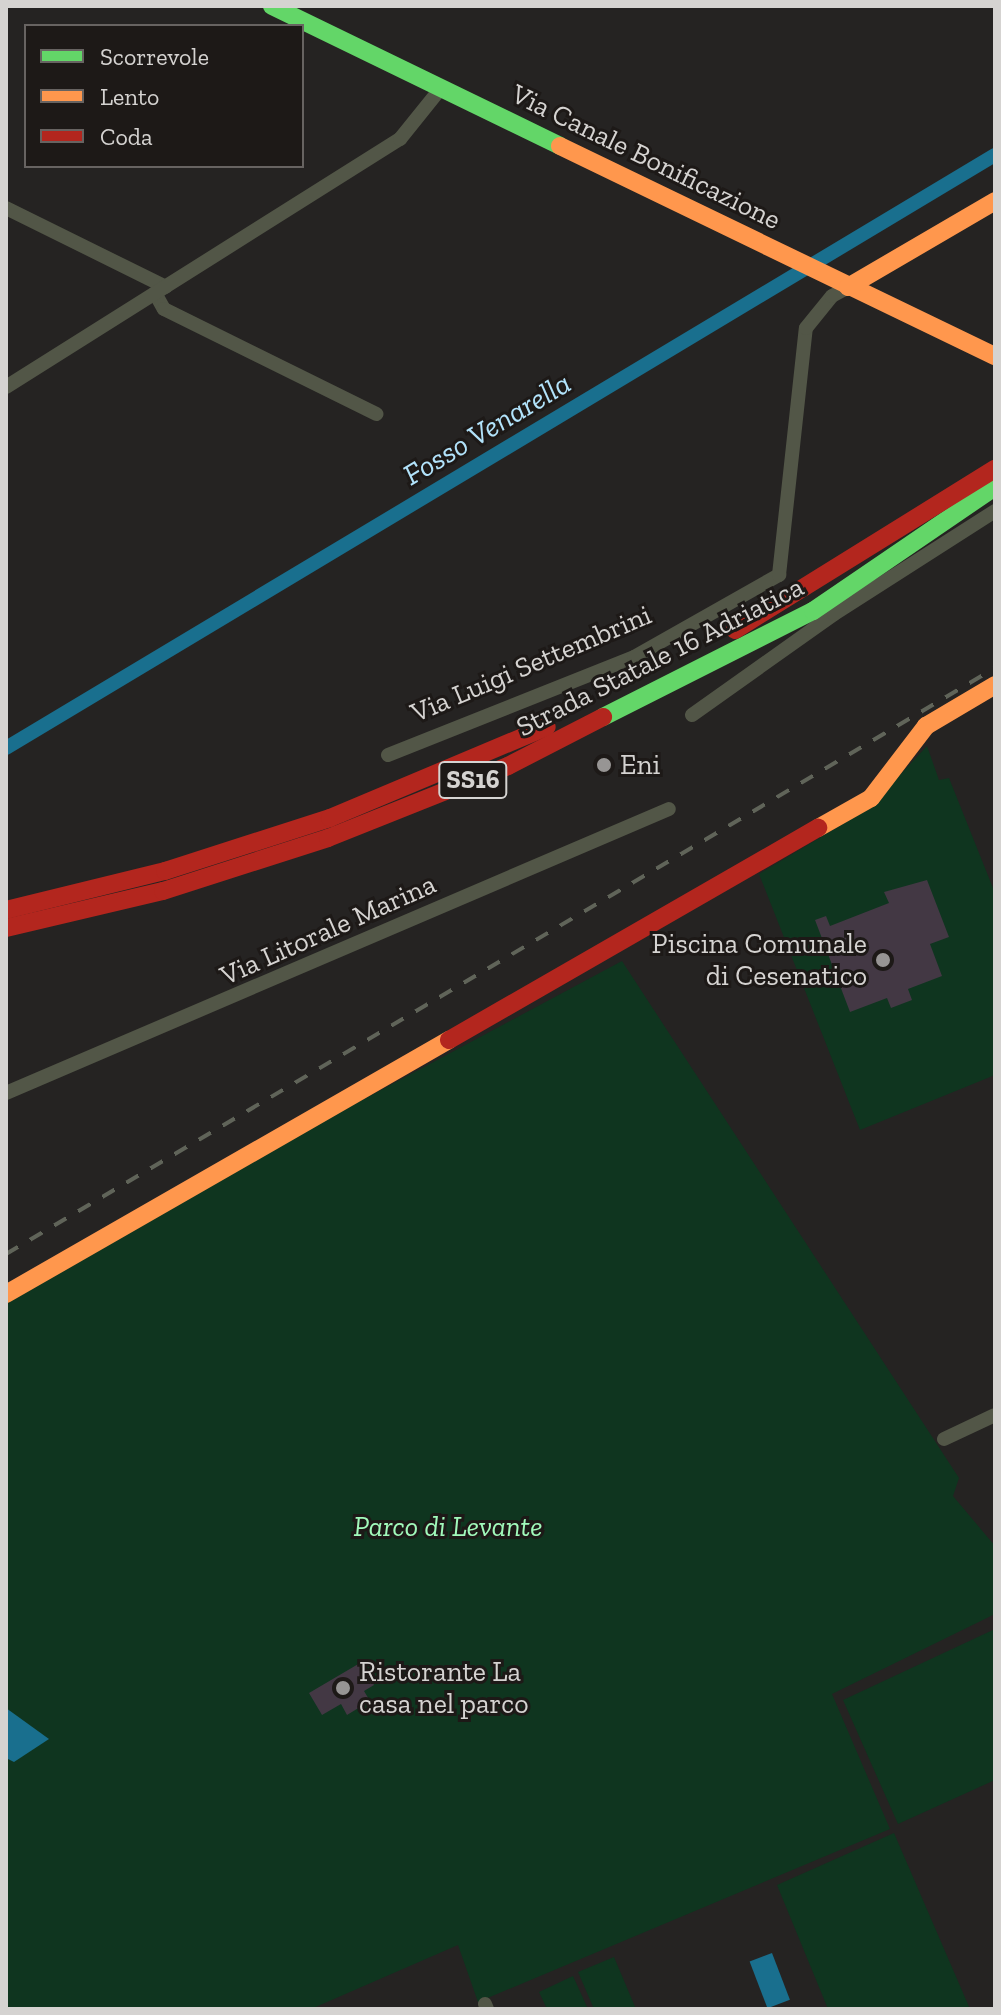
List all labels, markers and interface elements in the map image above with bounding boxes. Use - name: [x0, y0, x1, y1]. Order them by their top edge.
- legend: [24, 24, 304, 168]
- text: Scorrevole: [100, 42, 209, 71]
- street label: Via Canale Bonificazione: [506, 77, 786, 237]
- text: Lento: [100, 82, 159, 111]
- text: Coda: [100, 122, 153, 151]
- water label: Fosso Venarella: [396, 365, 578, 493]
- street label: Strada Statale 16 Adriatica: [510, 570, 810, 744]
- street label: Via Luigi Settembrini: [406, 598, 656, 730]
- place label: Eni: [620, 748, 660, 782]
- marker: Eni: [595, 756, 613, 774]
- road number: SS16: [437, 758, 509, 802]
- street label: Via Litorale Marina: [215, 867, 441, 993]
- place label: Piscina Comunale di Cesenatico: [652, 927, 867, 993]
- marker: Piscina Comunale di Cesenatico: [874, 951, 892, 969]
- park label: Parco di Levante: [354, 1510, 542, 1544]
- place label: Ristorante La casa nel parco: [359, 1655, 529, 1721]
- marker: Ristorante La casa nel parco: [334, 1679, 352, 1697]

